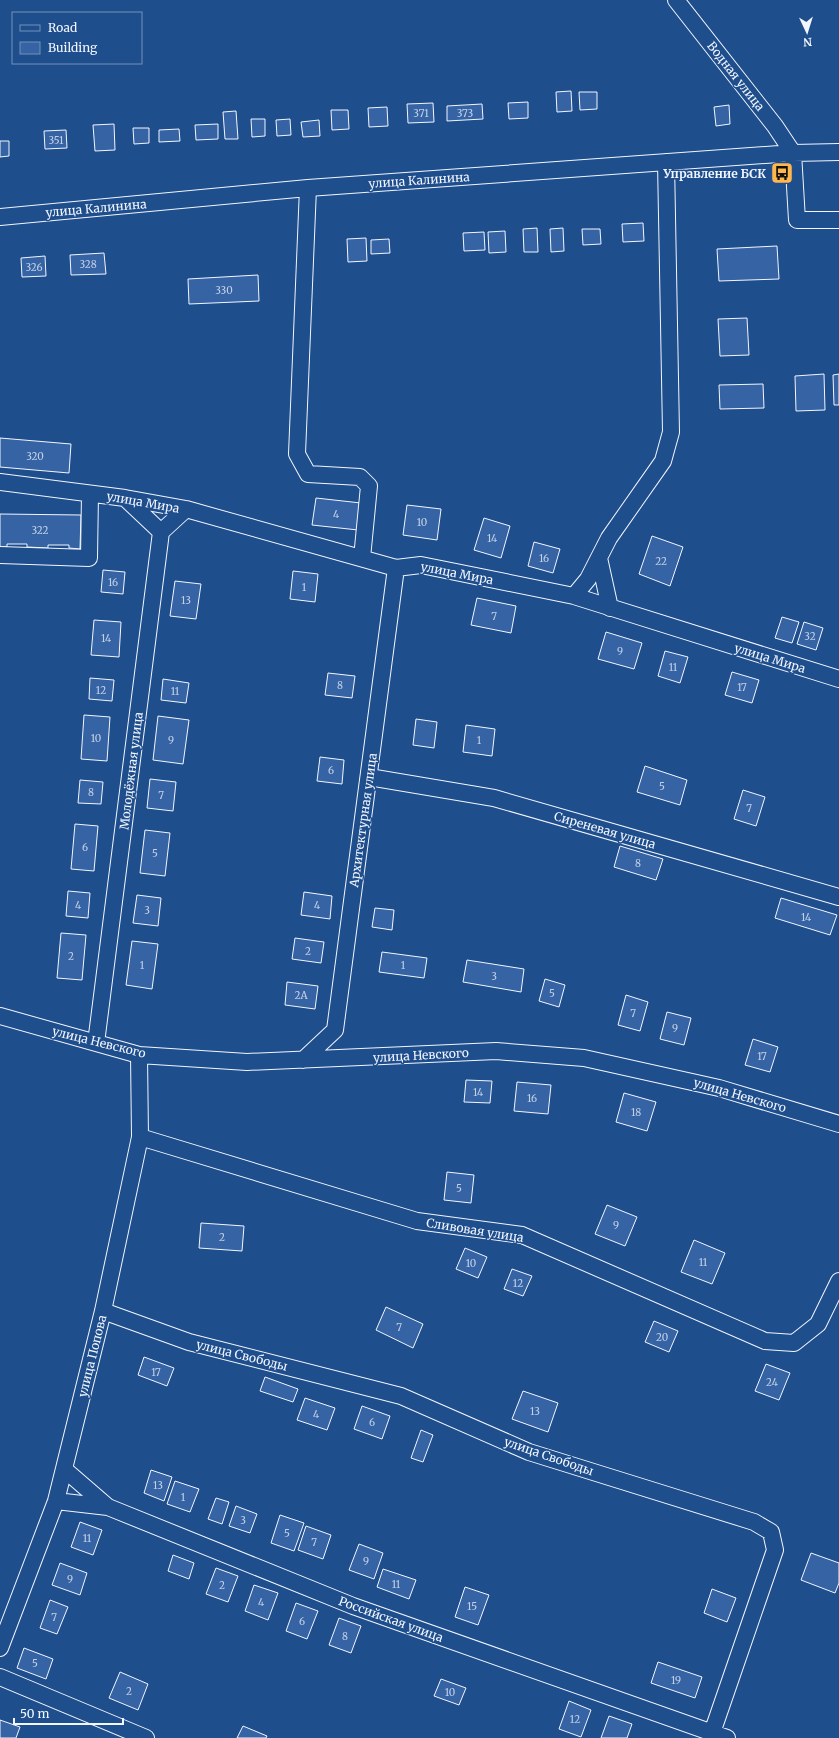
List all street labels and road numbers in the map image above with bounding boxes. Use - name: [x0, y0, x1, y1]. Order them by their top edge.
- street label: Водная улица: [704, 38, 768, 114]
- street label: улица Калинина: [368, 169, 471, 191]
- street label: улица Калинина: [45, 196, 148, 220]
- street label: улица Мира: [105, 488, 181, 516]
- street label: улица Мира: [419, 559, 495, 587]
- street label: улица Мира: [733, 640, 808, 676]
- street label: Молодёжная улица: [116, 711, 146, 831]
- street label: Архитектурная улица: [346, 751, 380, 889]
- street label: Сиреневая улица: [552, 808, 658, 852]
- street label: улица Невского: [51, 1023, 147, 1061]
- street label: улица Невского: [373, 1045, 469, 1065]
- street label: улица Невского: [692, 1075, 788, 1115]
- street label: Сливовая улица: [425, 1215, 525, 1245]
- street label: улица Попова: [75, 1313, 110, 1399]
- street label: улица Свободы: [195, 1336, 289, 1374]
- street label: улица Свободы: [502, 1434, 596, 1478]
- street label: Российская улица: [337, 1593, 446, 1645]

